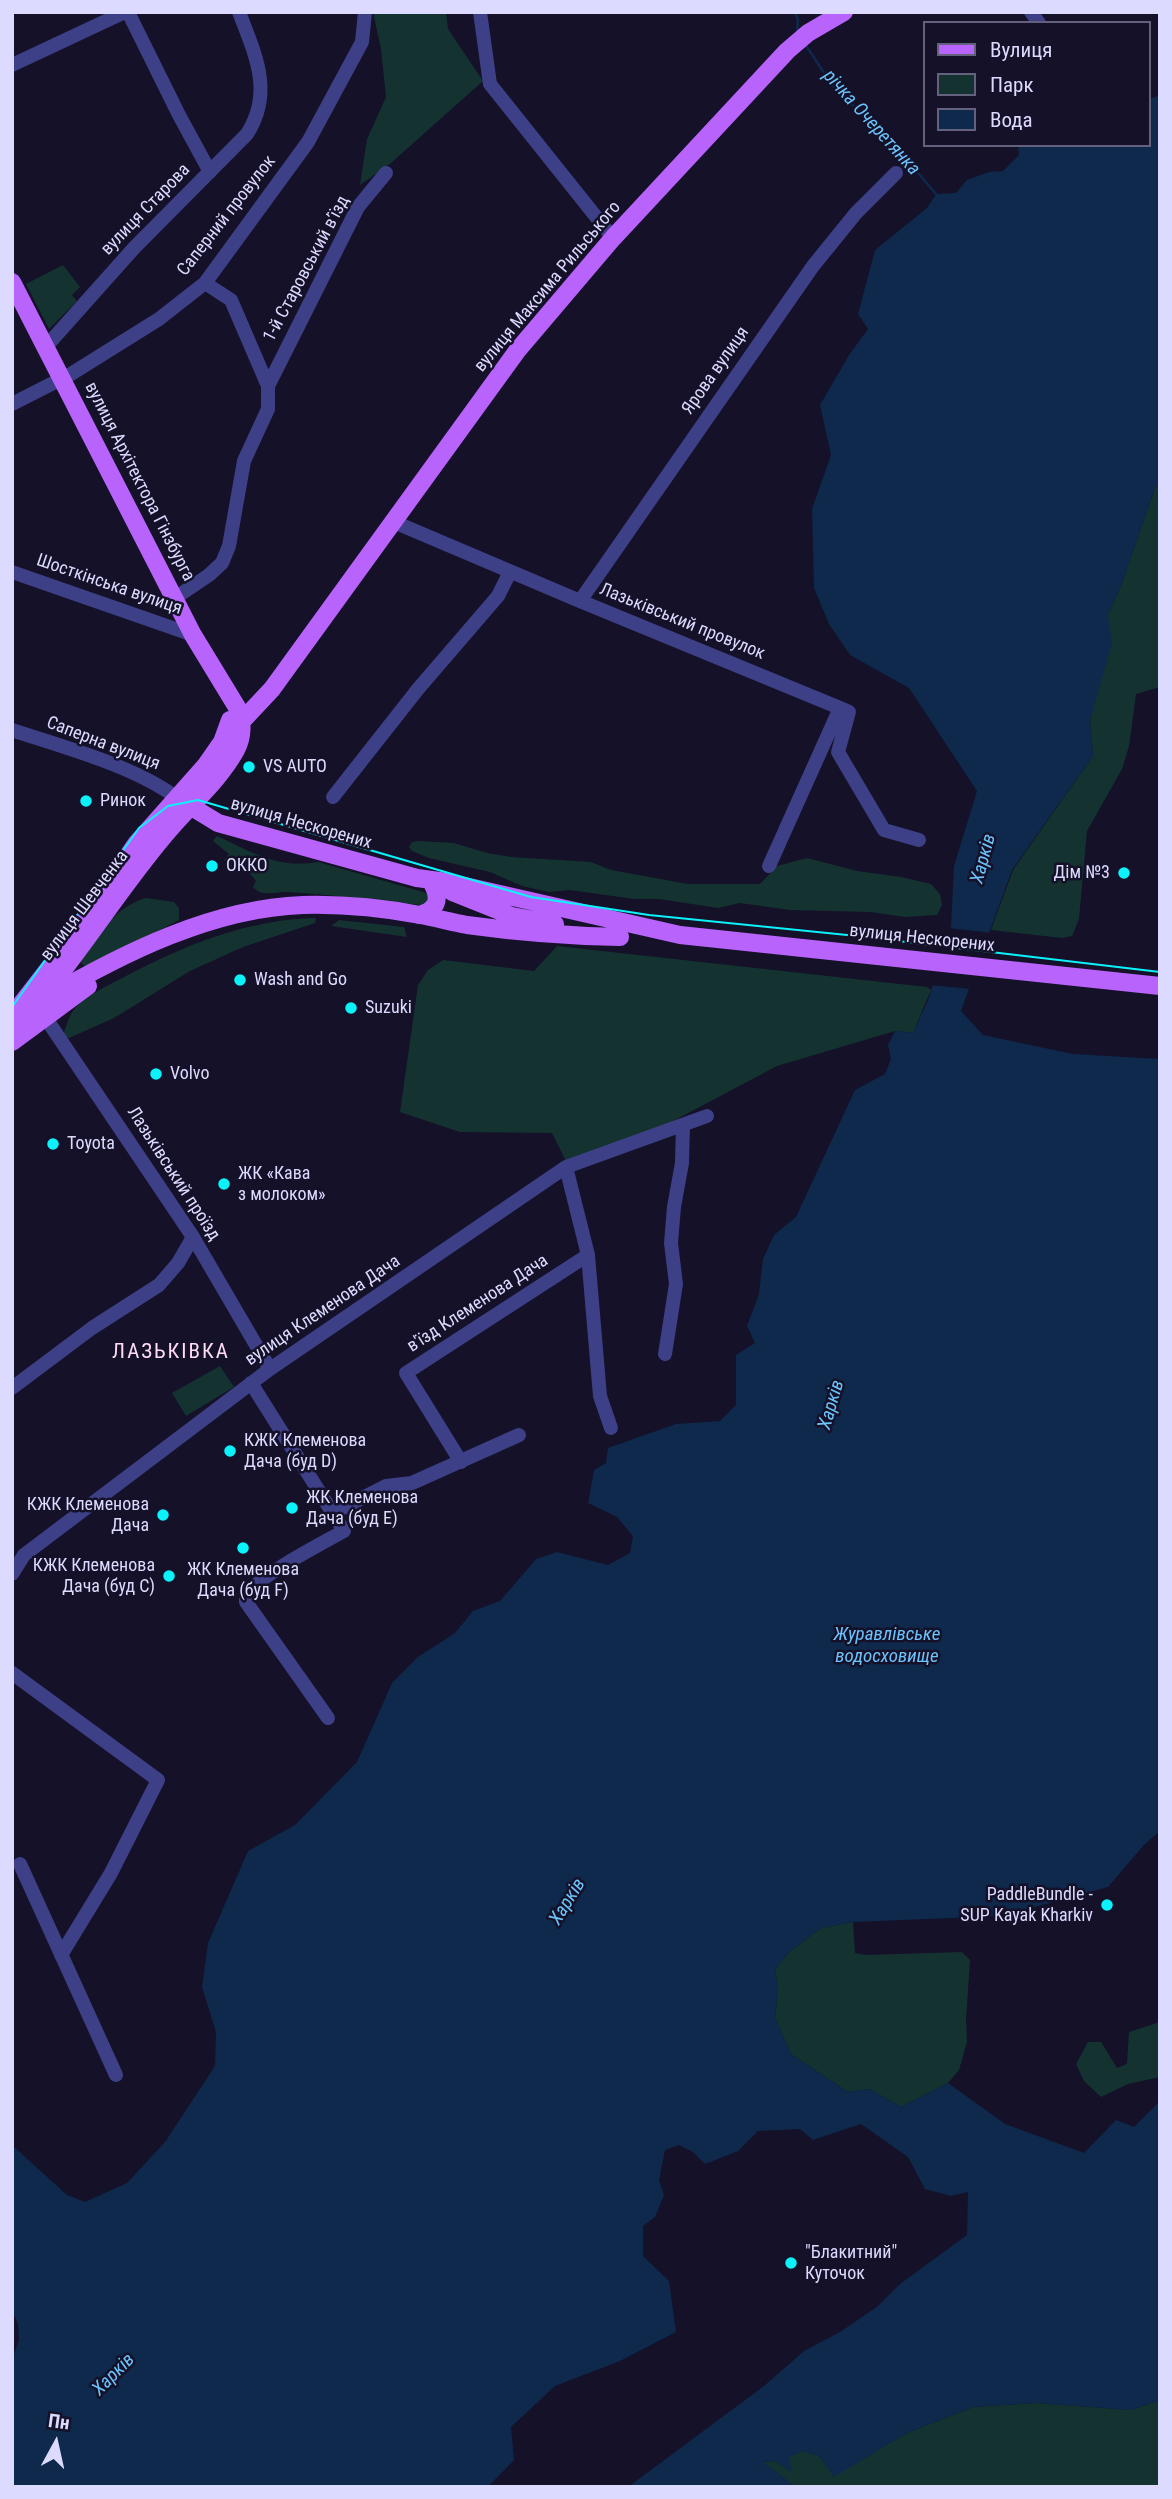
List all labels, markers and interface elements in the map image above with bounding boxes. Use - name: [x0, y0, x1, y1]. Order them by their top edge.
- legend: [923, 21, 1151, 147]
- text: Вулиця: [990, 38, 1052, 62]
- water label: річка Очеретянка: [818, 66, 924, 180]
- text: Парк: [990, 73, 1034, 97]
- text: Вода: [990, 108, 1033, 132]
- street label: Саперний провулок: [173, 151, 281, 281]
- street label: вулиця Старова: [97, 160, 195, 260]
- street label: 1-й Старовський в’їзд: [259, 192, 355, 346]
- street label: вулиця Максима Рильського: [470, 197, 626, 377]
- street label: Ярова вулиця: [678, 323, 754, 419]
- street label: вулиця Архітектора Гінзбурга: [79, 379, 199, 585]
- street label: Шосткінська вулиця: [33, 550, 185, 620]
- street label: Лазьківський провулок: [596, 579, 768, 665]
- street label: Саперна вулиця: [43, 712, 163, 776]
- place label: VS AUTO: [263, 756, 327, 778]
- marker: VS AUTO: [241, 759, 257, 775]
- place label: Ринок: [100, 790, 146, 812]
- marker: Ринок: [78, 793, 94, 809]
- street label: вулиця Нескорених: [228, 794, 374, 854]
- water label: Харків: [966, 832, 1002, 886]
- street label: вулиця Шевченка: [37, 847, 133, 965]
- place label: ОККО: [226, 855, 268, 877]
- marker: ОККО: [204, 858, 220, 874]
- place label: Дім №3: [1053, 862, 1110, 884]
- marker: Дім №3: [1116, 865, 1132, 881]
- street label: вулиця Нескорених: [848, 921, 996, 957]
- place label: Wash and Go: [254, 969, 347, 991]
- marker: Wash and Go: [232, 972, 248, 988]
- place label: Suzuki: [365, 997, 412, 1019]
- marker: Suzuki: [343, 1000, 359, 1016]
- place label: Volvo: [170, 1063, 209, 1085]
- marker: Volvo: [148, 1066, 164, 1082]
- street label: Лазьківський проїзд: [122, 1103, 224, 1245]
- place label: Toyota: [67, 1133, 115, 1155]
- marker: Toyota: [45, 1136, 61, 1152]
- place label: ЖК «Кава з молоком»: [238, 1163, 326, 1206]
- marker: ЖК «Кава з молоком»: [216, 1176, 232, 1192]
- street label: в'їзд Клеменова Дача: [403, 1250, 553, 1358]
- street label: вулиця Клеменова Дача: [241, 1251, 405, 1371]
- district label: ЛАЗЬКІВКА: [113, 1340, 229, 1366]
- water label: Харків: [814, 1378, 850, 1432]
- place label: КЖК Клеменова Дача (буд D): [244, 1430, 366, 1472]
- marker: КЖК Клеменова Дача (буд D): [222, 1443, 238, 1459]
- place label: ЖК Клеменова Дача (буд Е): [306, 1487, 418, 1530]
- place label: КЖК Клеменова Дача: [27, 1494, 149, 1536]
- marker: ЖК Клеменова Дача (буд Е): [284, 1500, 300, 1516]
- marker: КЖК Клеменова Дача: [155, 1507, 171, 1523]
- marker: ЖК Клеменова Дача (буд F): [235, 1540, 251, 1556]
- place label: КЖК Клеменова Дача (буд С): [33, 1555, 155, 1598]
- place label: ЖК Клеменова Дача (буд F): [187, 1559, 299, 1602]
- marker: КЖК Клеменова Дача (буд С): [161, 1568, 177, 1584]
- water label: Журавлівське водосховище: [834, 1624, 940, 1668]
- water label: Харків: [545, 1875, 591, 1929]
- place label: PaddleBundle - SUP Kayak Kharkiv: [960, 1884, 1093, 1926]
- marker: PaddleBundle - SUP Kayak Kharkiv: [1099, 1897, 1115, 1913]
- place label: "Блакитний" Куточок: [805, 2242, 897, 2284]
- marker: "Блакитний" Куточок: [783, 2255, 799, 2271]
- water label: Харків: [88, 2349, 140, 2401]
- north arrow: [21, 2408, 91, 2478]
- text: Пн: [47, 2409, 71, 2435]

